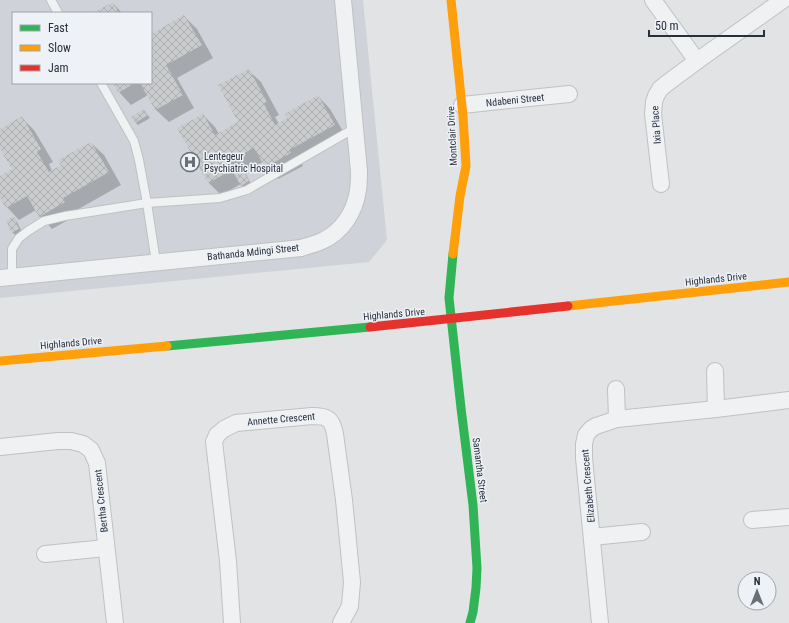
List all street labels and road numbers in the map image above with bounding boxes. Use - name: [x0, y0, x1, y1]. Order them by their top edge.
- street label: Ndabeni Street: [485, 91, 545, 109]
- street label: Ixia Place: [649, 105, 663, 144]
- street label: Montclair Drive: [445, 106, 459, 166]
- street label: Bathanda Mdingi Street: [207, 242, 300, 262]
- street label: Highlands Drive: [685, 270, 748, 288]
- street label: Highlands Drive: [363, 306, 426, 322]
- street label: Highlands Drive: [40, 335, 103, 351]
- street label: Annette Crescent: [247, 411, 315, 427]
- street label: Samantha Street: [471, 437, 489, 503]
- street label: Elizabeth Crescent: [579, 449, 597, 523]
- street label: Bertha Crescent: [92, 469, 110, 533]

